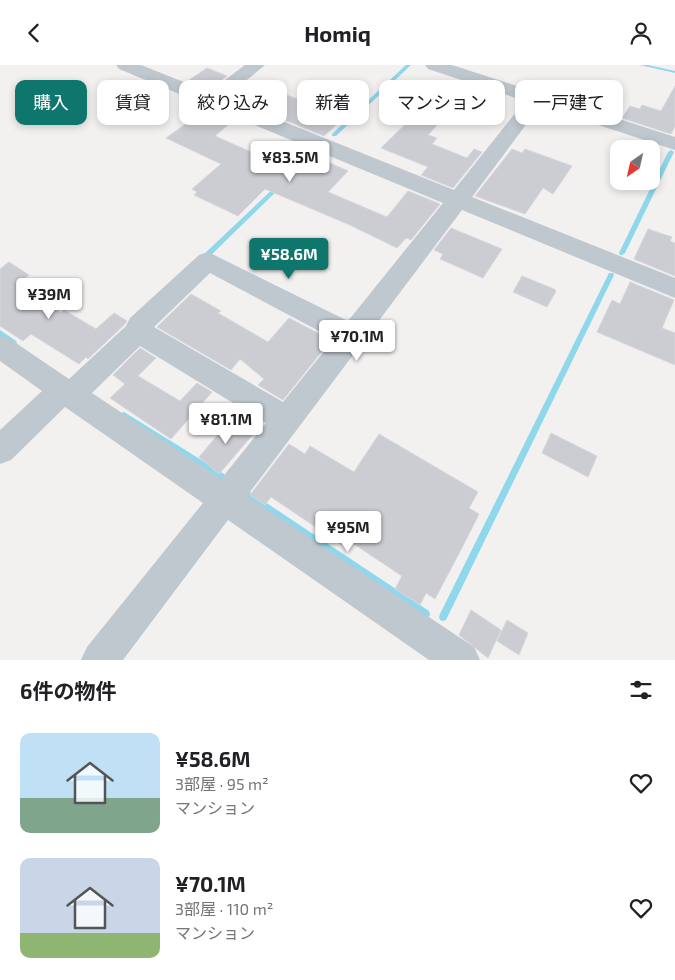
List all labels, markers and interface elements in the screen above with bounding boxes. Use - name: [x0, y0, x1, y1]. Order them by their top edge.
- icon: back: [20, 19, 48, 47]
- icon: person: [627, 19, 655, 47]
- text: Homiq: [304, 20, 371, 46]
- chip: 購入: [15, 80, 87, 125]
- chip: 賃貸: [97, 80, 169, 125]
- chip: 絞り込み: [179, 80, 287, 125]
- chip: 新着: [297, 80, 369, 125]
- chip: マンション: [379, 80, 505, 125]
- chip: 一戸建て: [515, 80, 623, 125]
- north arrow: [610, 140, 660, 190]
- map controls: [610, 140, 660, 190]
- pin: ¥83.5M: [249, 141, 331, 183]
- text: ¥83.5M: [261, 147, 319, 166]
- pin: ¥58.6M: [248, 237, 330, 280]
- text: ¥58.6M: [260, 244, 318, 263]
- pin: ¥39M: [19, 277, 79, 320]
- text: ¥39M: [27, 284, 71, 303]
- pin: ¥70.1M: [316, 319, 398, 362]
- text: ¥70.1M: [330, 326, 384, 345]
- pin: ¥81.1M: [185, 403, 267, 445]
- text: ¥81.1M: [200, 409, 252, 428]
- pin: ¥95M: [318, 511, 378, 553]
- text: ¥95M: [326, 517, 370, 536]
- icon: filters: [627, 676, 655, 704]
- text: 6件の物件: [20, 678, 116, 703]
- text: ¥58.6M: [175, 746, 250, 771]
- icon: home: [60, 753, 120, 813]
- icon: heart: [627, 769, 655, 797]
- text: 3部屋 · 95 m²: [175, 774, 269, 793]
- text: マンション: [175, 798, 255, 817]
- text: ¥70.1M: [175, 871, 246, 896]
- icon: home: [60, 878, 120, 938]
- icon: heart: [627, 894, 655, 922]
- text: 3部屋 · 110 m²: [175, 899, 273, 918]
- text: マンション: [175, 923, 255, 942]

